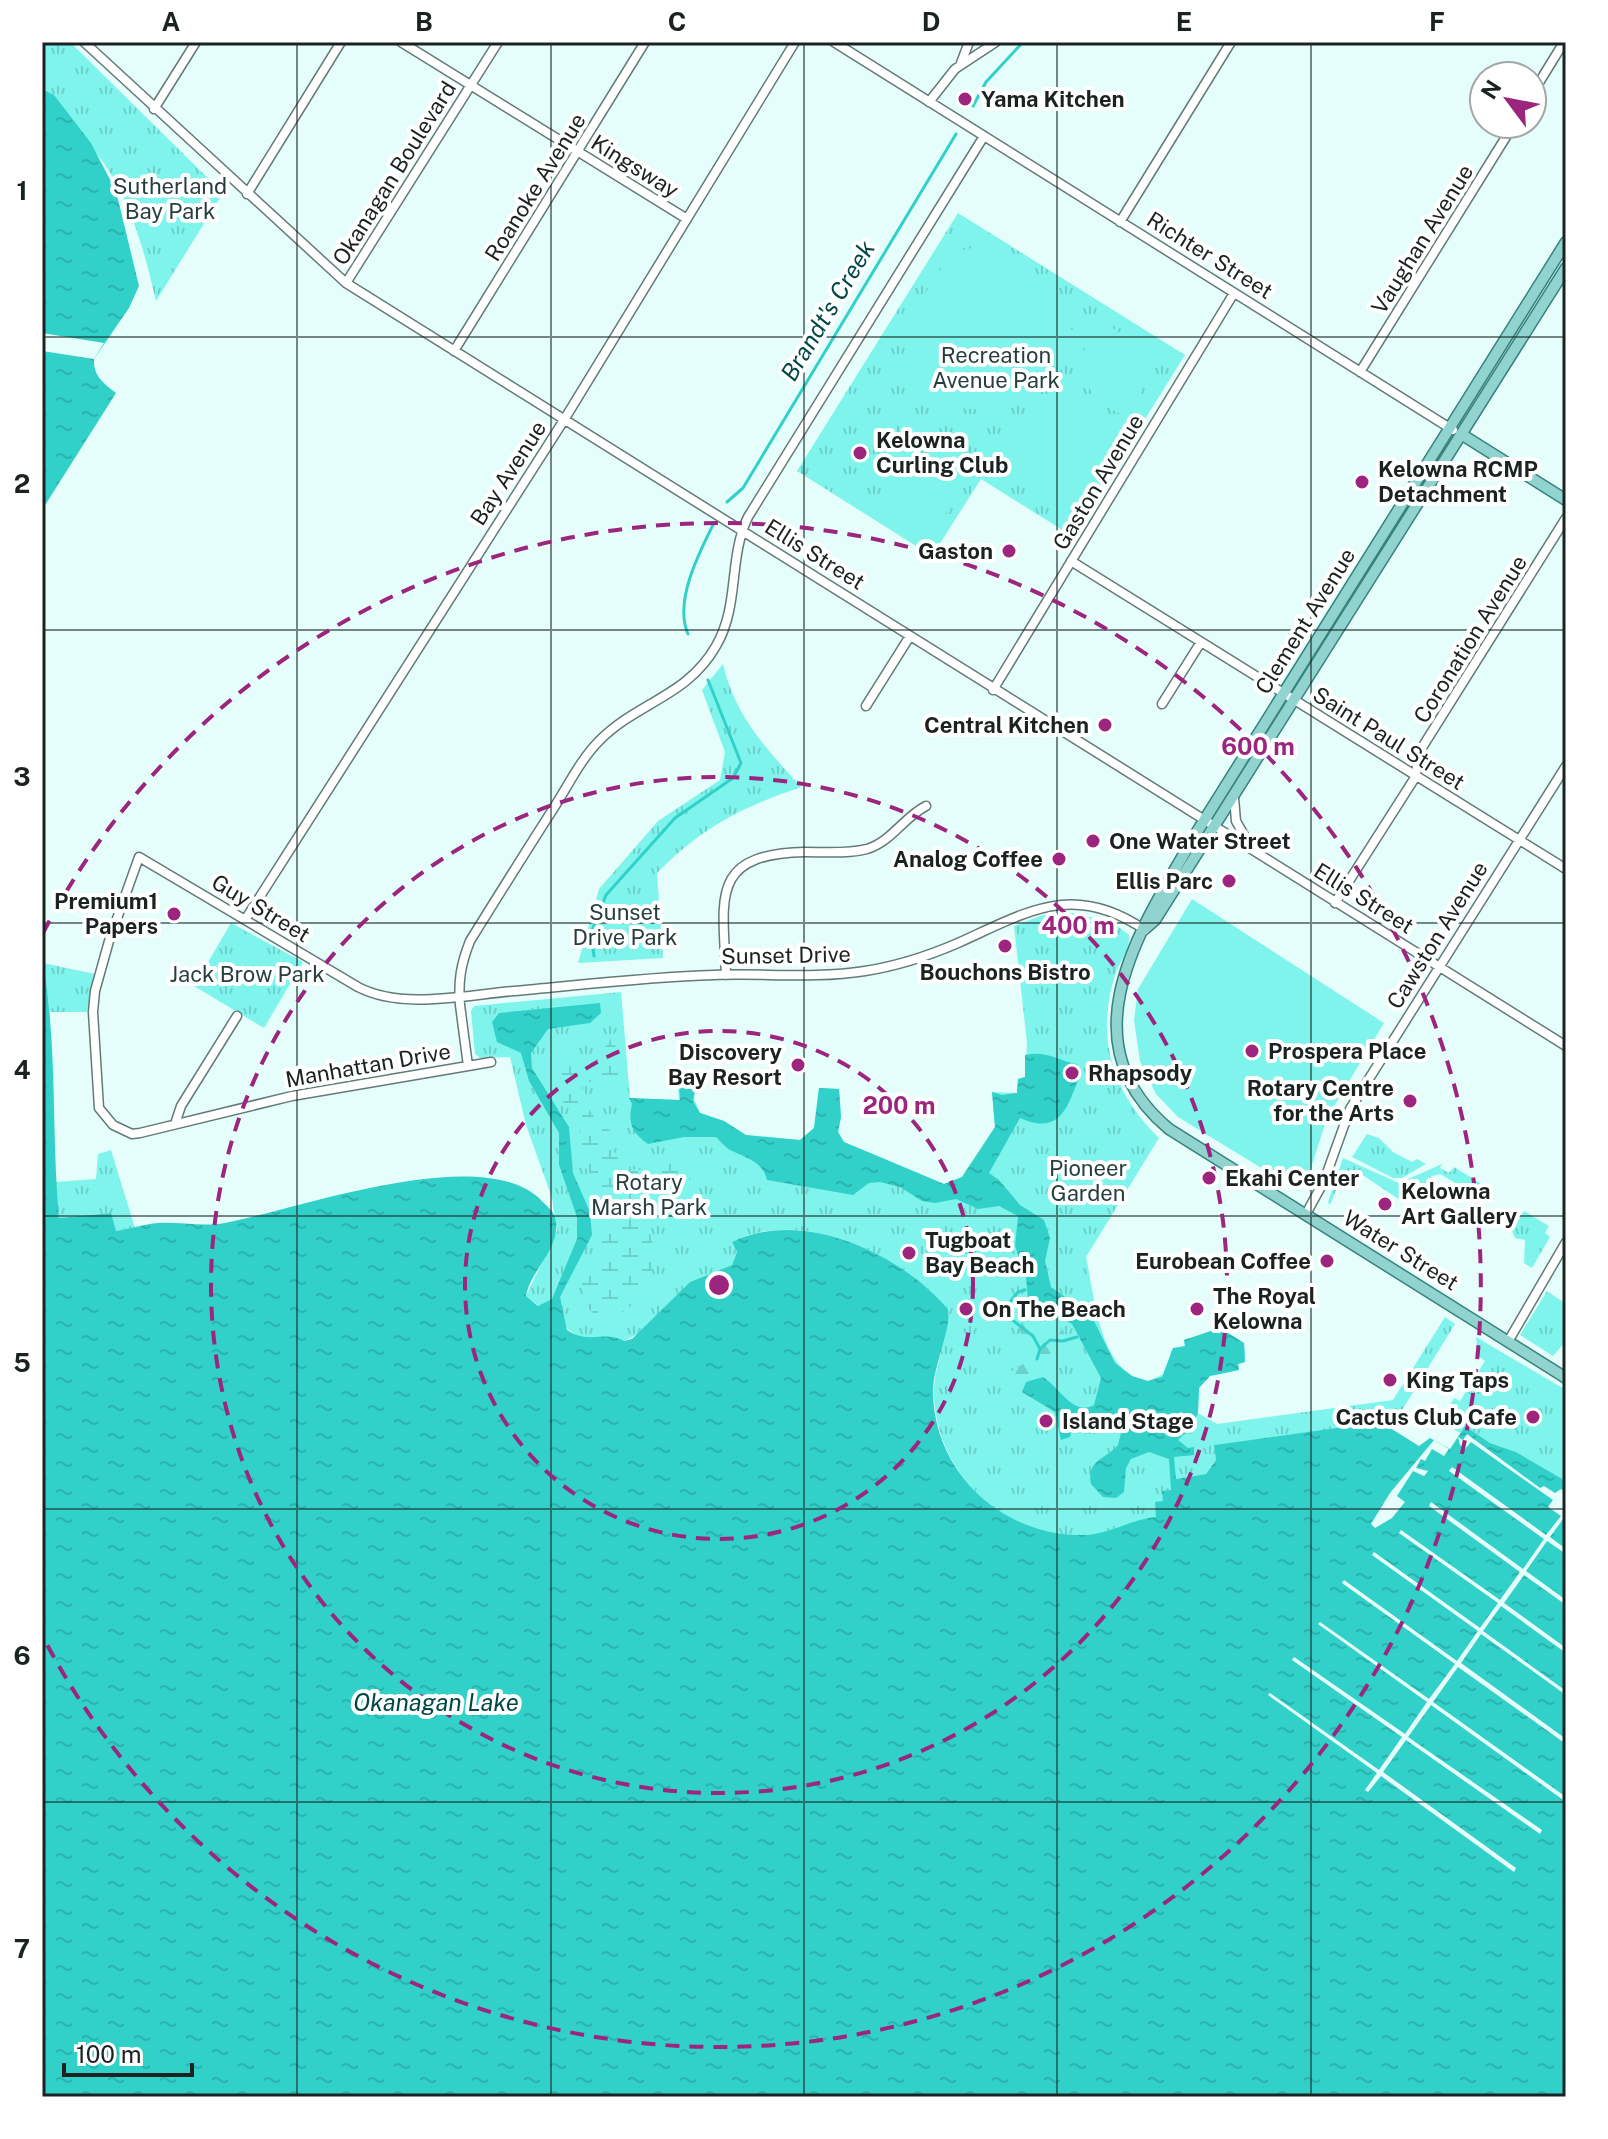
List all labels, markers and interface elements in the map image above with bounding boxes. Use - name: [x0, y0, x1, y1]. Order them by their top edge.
- text: A: [162, 6, 181, 37]
- text: B: [415, 6, 433, 37]
- text: C: [668, 6, 686, 37]
- text: D: [922, 6, 940, 37]
- text: E: [1176, 6, 1192, 37]
- text: F: [1429, 6, 1445, 37]
- north arrow: [1468, 60, 1548, 140]
- text: N: [1475, 75, 1507, 104]
- street label: Okanagan Boulevard: [327, 76, 461, 270]
- place label: Yama Kitchen: [981, 86, 1125, 112]
- marker: Yama Kitchen: [956, 90, 974, 108]
- street label: Roanoke Avenue: [479, 108, 591, 266]
- street label: Kingsway: [586, 129, 684, 203]
- street label: Vaughan Avenue: [1366, 160, 1478, 318]
- park label: Sutherland Bay Park: [113, 173, 227, 224]
- text: 1: [16, 175, 28, 206]
- street label: Richter Street: [1142, 206, 1278, 304]
- water label: Brandt's Creek: [774, 235, 880, 385]
- park label: Recreation Avenue Park: [932, 342, 1060, 393]
- street label: Gaston Avenue: [1047, 410, 1149, 554]
- street label: Bay Avenue: [465, 416, 551, 530]
- place label: Kelowna Curling Club: [876, 427, 1008, 478]
- marker: Kelowna Curling Club: [851, 444, 869, 462]
- place label: Kelowna RCMP Detachment: [1378, 456, 1538, 507]
- text: 2: [14, 468, 30, 499]
- marker: Kelowna RCMP Detachment: [1353, 473, 1371, 491]
- street label: Ellis Street: [760, 513, 870, 595]
- place label: Gaston: [918, 538, 993, 564]
- marker: Gaston: [1000, 542, 1018, 560]
- street label: Clement Avenue: [1250, 543, 1360, 699]
- street label: Coronation Avenue: [1408, 550, 1532, 728]
- street label: Saint Paul Street: [1308, 681, 1470, 795]
- place label: Central Kitchen: [924, 712, 1089, 738]
- marker: Central Kitchen: [1096, 716, 1114, 734]
- text: 600 m: [1221, 732, 1295, 760]
- text: 3: [13, 761, 31, 792]
- place label: One Water Street: [1109, 828, 1291, 854]
- marker: One Water Street: [1084, 832, 1102, 850]
- place label: Analog Coffee: [893, 846, 1043, 872]
- marker: Analog Coffee: [1050, 850, 1068, 868]
- street label: Cawston Avenue: [1381, 856, 1493, 1014]
- street label: Ellis Street: [1309, 857, 1419, 939]
- street label: Guy Street: [207, 868, 315, 948]
- place label: Ellis Parc: [1115, 868, 1213, 894]
- marker: Ellis Parc: [1220, 872, 1238, 890]
- place label: Premium1 Papers: [54, 888, 158, 939]
- park label: Sunset Drive Park: [573, 899, 677, 950]
- marker: Premium1 Papers: [165, 905, 183, 923]
- text: 400 m: [1041, 911, 1115, 939]
- marker: Bouchons Bistro: [996, 937, 1014, 955]
- street label: Sunset Drive: [721, 941, 851, 969]
- place label: Bouchons Bistro: [919, 959, 1091, 985]
- park label: Jack Brow Park: [169, 961, 325, 987]
- street label: Manhattan Drive: [283, 1038, 453, 1092]
- place label: Prospera Place: [1268, 1038, 1427, 1064]
- place label: Discovery Bay Resort: [668, 1039, 783, 1090]
- marker: Prospera Place: [1243, 1042, 1261, 1060]
- text: 4: [13, 1054, 31, 1085]
- marker: Discovery Bay Resort: [789, 1056, 807, 1074]
- place label: Rhapsody: [1088, 1060, 1193, 1086]
- marker: Rhapsody: [1063, 1064, 1081, 1082]
- place label: Rotary Centre for the Arts: [1247, 1075, 1394, 1126]
- text: 200 m: [862, 1091, 936, 1119]
- marker: Rotary Centre for the Arts: [1401, 1092, 1419, 1110]
- park label: Pioneer Garden: [1049, 1155, 1127, 1206]
- place label: Ekahi Center: [1225, 1165, 1359, 1191]
- park label: Rotary Marsh Park: [591, 1169, 707, 1220]
- marker: Ekahi Center: [1200, 1169, 1218, 1187]
- place label: Kelowna Art Gallery: [1401, 1178, 1518, 1229]
- marker: Kelowna Art Gallery: [1376, 1195, 1394, 1213]
- street label: Water Street: [1339, 1204, 1463, 1296]
- place label: Tugboat Bay Beach: [925, 1227, 1035, 1278]
- marker: Tugboat Bay Beach: [900, 1244, 918, 1262]
- place label: Eurobean Coffee: [1135, 1248, 1311, 1274]
- marker: Eurobean Coffee: [1318, 1252, 1336, 1270]
- centre of rings: [705, 1271, 733, 1299]
- place label: The Royal Kelowna: [1213, 1283, 1316, 1334]
- place label: On The Beach: [982, 1296, 1126, 1322]
- marker: On The Beach: [957, 1300, 975, 1318]
- marker: The Royal Kelowna: [1188, 1300, 1206, 1318]
- text: 5: [13, 1347, 31, 1378]
- place label: King Taps: [1406, 1367, 1509, 1393]
- marker: King Taps: [1381, 1371, 1399, 1389]
- place label: Cactus Club Cafe: [1335, 1404, 1517, 1430]
- place label: Island Stage: [1062, 1408, 1194, 1434]
- marker: Cactus Club Cafe: [1524, 1408, 1542, 1426]
- marker: Island Stage: [1037, 1412, 1055, 1430]
- text: 6: [13, 1640, 31, 1671]
- water label: Okanagan Lake: [353, 1688, 519, 1716]
- text: 7: [14, 1933, 30, 1964]
- scale bar: [64, 2027, 192, 2077]
- text: 100 m: [76, 2040, 142, 2068]

